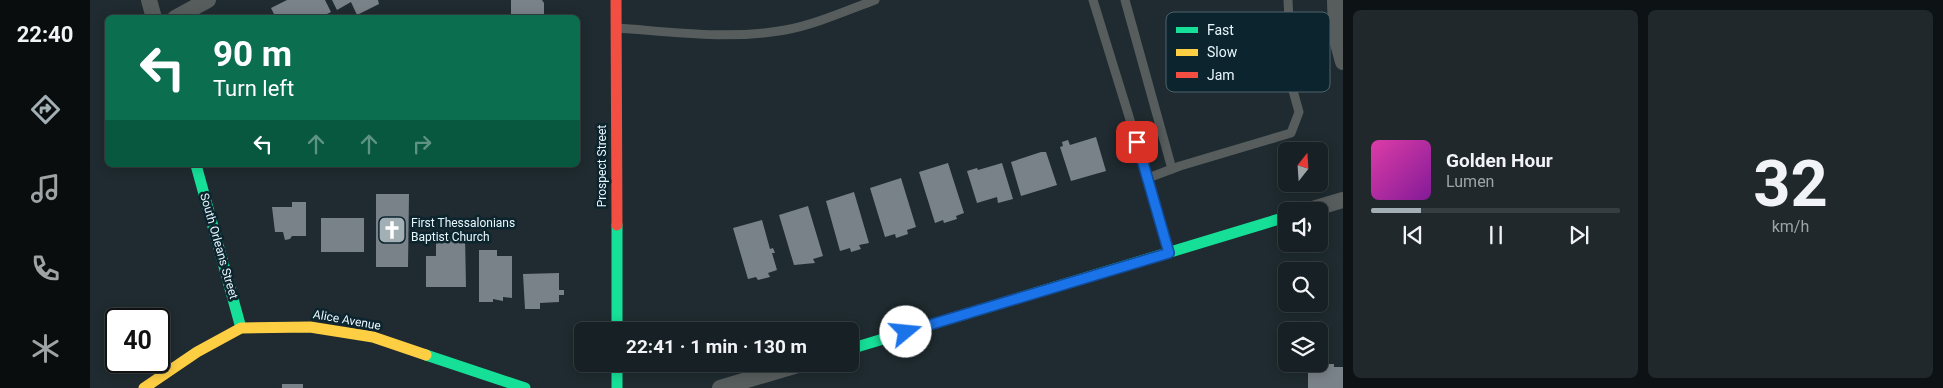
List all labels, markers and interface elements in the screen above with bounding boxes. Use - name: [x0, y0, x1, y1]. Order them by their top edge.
- legend: [1166, 12, 1330, 92]
- text: 22:40: [17, 22, 73, 47]
- text: Fast: [1207, 22, 1234, 38]
- text: 90 m: [213, 34, 292, 75]
- icon: left: [130, 35, 195, 100]
- text: Slow: [1207, 44, 1238, 60]
- text: Jam: [1207, 67, 1235, 83]
- text: Turn left: [213, 76, 294, 101]
- icon: directions: [28, 92, 63, 127]
- pin: [1116, 121, 1158, 163]
- street label: Prospect Street: [595, 125, 609, 207]
- icon: arrive: [1123, 128, 1151, 156]
- icon: left: [249, 130, 277, 158]
- icon: ahead: [302, 130, 330, 158]
- icon: ahead: [355, 130, 383, 158]
- icon: right: [408, 130, 436, 158]
- north arrow: [1278, 142, 1328, 192]
- map controls: [1278, 142, 1328, 372]
- text: 32: [1753, 146, 1828, 222]
- text: Golden Hour: [1446, 149, 1553, 172]
- icon: music: [28, 171, 63, 206]
- text: Lumen: [1446, 172, 1494, 191]
- street label: South Orleans Street: [197, 191, 241, 301]
- button: sound: [1278, 202, 1328, 252]
- church icon: First Thessalonians Baptist Church: [377, 215, 407, 245]
- place label: First Thessalonians Baptist Church: [411, 216, 515, 244]
- text: km/h: [1772, 217, 1809, 236]
- icon: previous: [1399, 221, 1427, 249]
- icon: pause: [1482, 221, 1510, 249]
- icon: next: [1565, 221, 1593, 249]
- icon: phone: [28, 251, 63, 286]
- button: search: [1278, 262, 1328, 312]
- position arrow: [879, 305, 931, 357]
- street label: Alice Avenue: [312, 307, 382, 333]
- speed limit sign: 40: [105, 308, 170, 373]
- button: layers: [1278, 322, 1328, 372]
- icon: climate: [28, 331, 63, 366]
- text: 22:41 · 1 min · 130 m: [626, 335, 807, 358]

